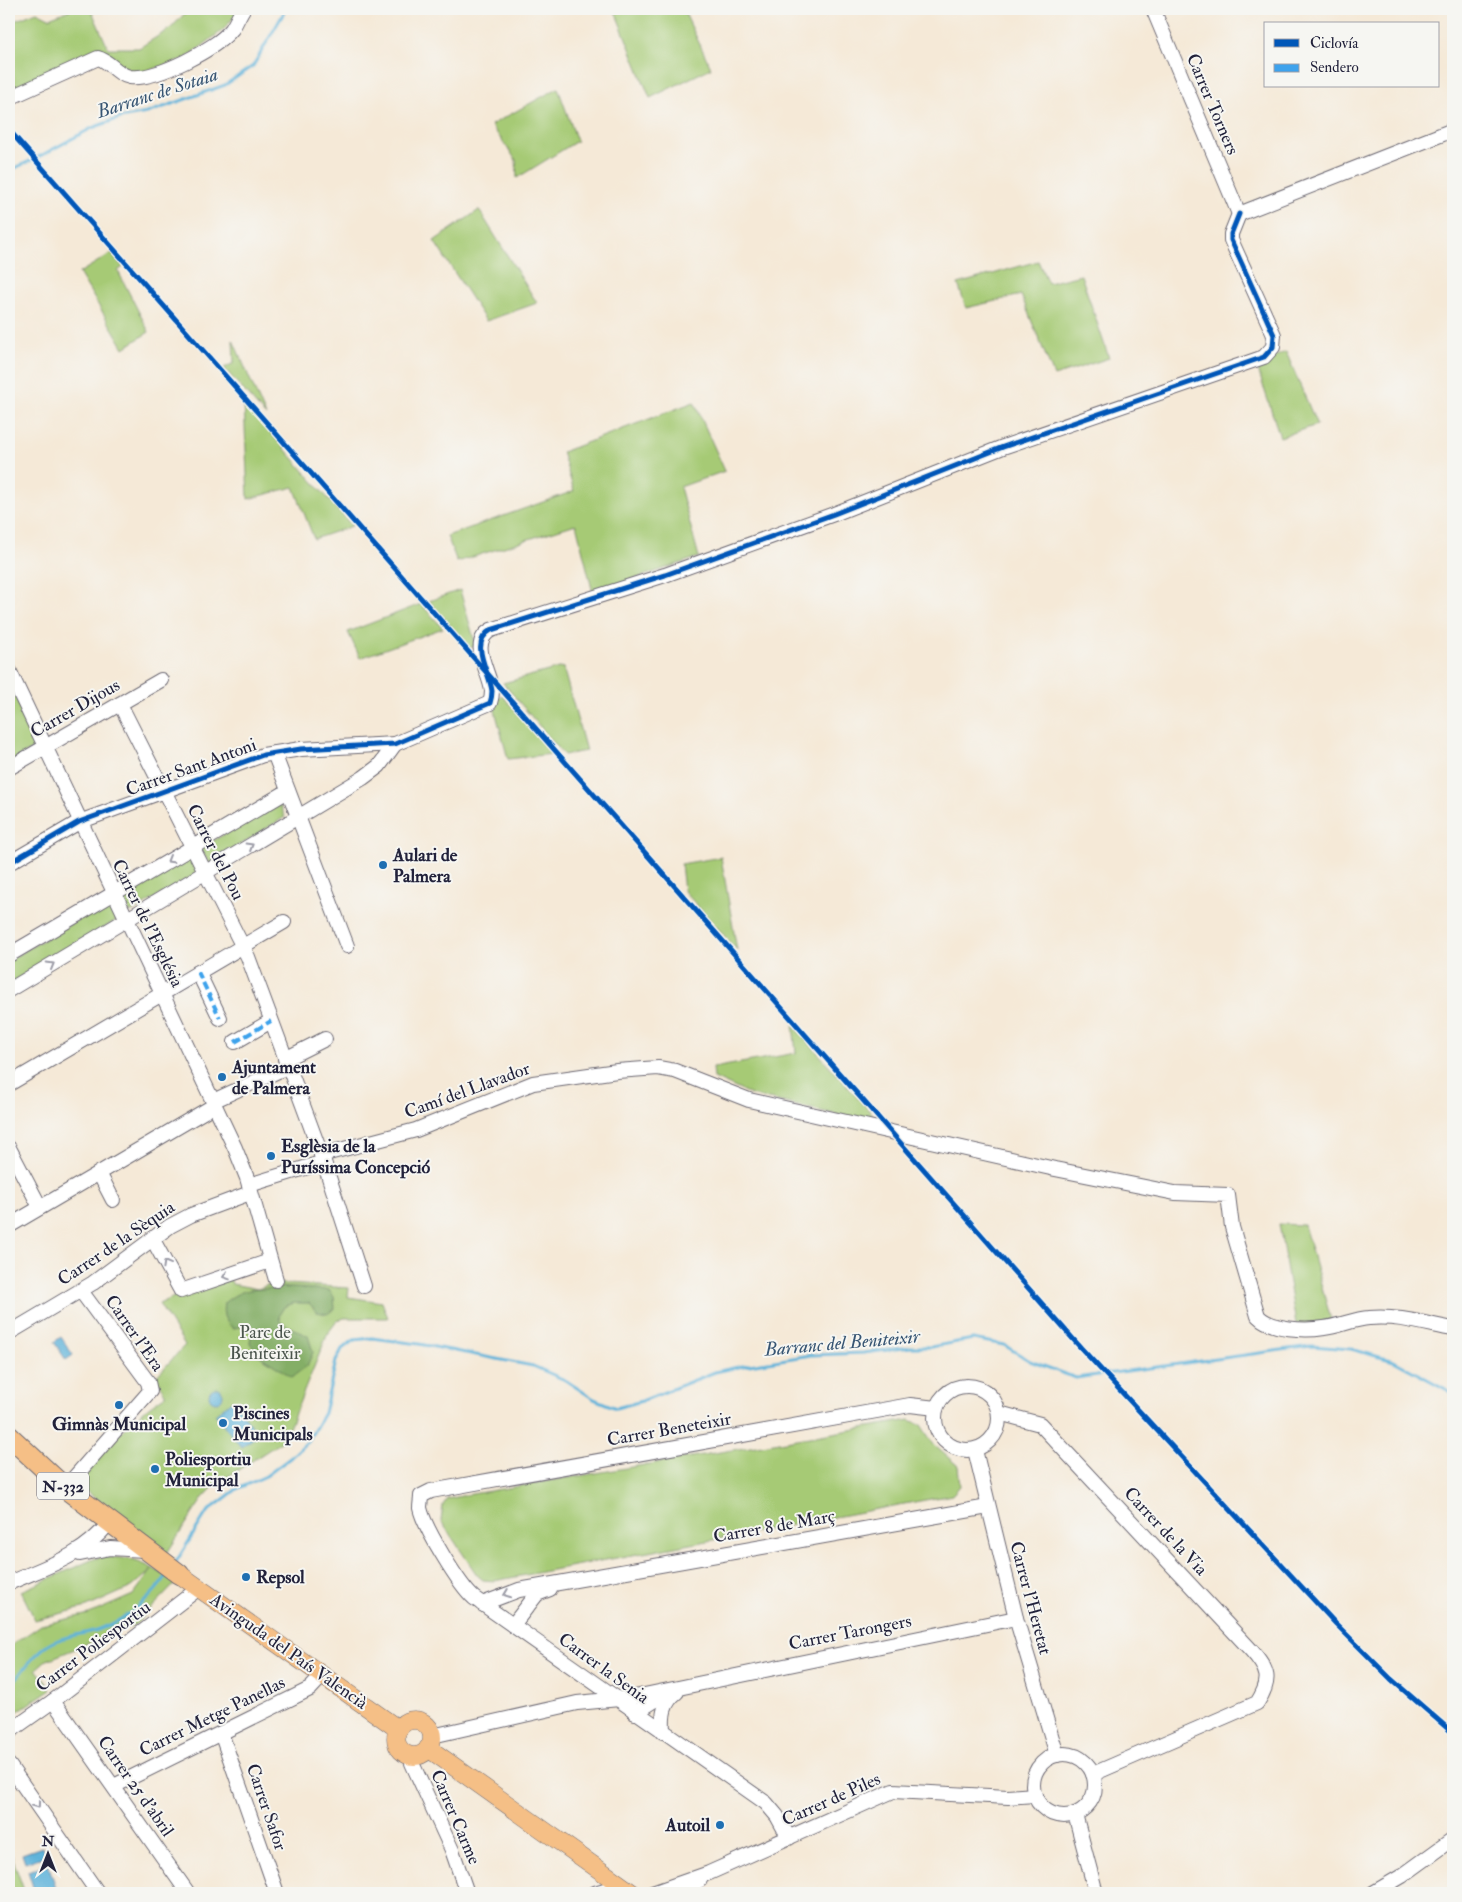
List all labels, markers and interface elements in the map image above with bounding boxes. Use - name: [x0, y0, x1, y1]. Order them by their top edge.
- legend: [1264, 22, 1440, 88]
- text: Ciclovía: [1310, 34, 1359, 53]
- street label: Carrer Torners: [1181, 50, 1244, 158]
- text: Sendero: [1310, 58, 1359, 77]
- water label: Barranc de Sotaia: [93, 62, 221, 124]
- street label: Carrer Dijous: [26, 674, 124, 743]
- street label: Carrer Sant Antoni: [123, 733, 260, 802]
- street label: Carrer del Pou: [182, 800, 250, 904]
- one-way arrow: [245, 842, 254, 852]
- place label: Aulari de Palmera: [392, 844, 458, 888]
- one-way arrow: [167, 854, 176, 864]
- street label: Carrer de l'Església: [107, 855, 189, 992]
- marker: Aulari de Palmera: [377, 859, 389, 871]
- one-way arrow: [45, 961, 54, 971]
- place label: Ajuntament de Palmera: [231, 1056, 316, 1100]
- street label: Camí del Llavador: [401, 1057, 533, 1124]
- marker: Ajuntament de Palmera: [216, 1071, 228, 1083]
- place label: Esglèsia de la Puríssima Concepció: [281, 1135, 431, 1179]
- marker: Esglèsia de la Puríssima Concepció: [265, 1150, 277, 1162]
- street label: Carrer de la Sèquia: [53, 1195, 180, 1291]
- one-way arrow: [162, 1261, 172, 1270]
- one-way arrow: [222, 1270, 230, 1280]
- street label: Carrer l'Era: [100, 1291, 170, 1376]
- park label: Parc de Beniteixir: [230, 1321, 301, 1365]
- water label: Barranc del Beniteixir: [762, 1324, 922, 1362]
- marker: Gimnàs Municipal: [113, 1399, 125, 1411]
- place label: Piscines Municipals: [232, 1402, 313, 1446]
- street label: Carrer Beneteixir: [605, 1407, 733, 1452]
- place label: Gimnàs Municipal: [52, 1413, 186, 1436]
- marker: Piscines Municipals: [217, 1417, 229, 1429]
- place label: Poliesportiu Municipal: [164, 1448, 252, 1492]
- marker: Poliesportiu Municipal: [149, 1463, 161, 1475]
- road number: N-332: [37, 1472, 89, 1500]
- street label: Carrer de la Via: [1119, 1482, 1213, 1581]
- street label: Carrer 8 de Març: [712, 1504, 837, 1548]
- street label: Carrer l'Heretat: [1004, 1539, 1057, 1657]
- place label: Repsol: [256, 1566, 305, 1589]
- marker: Repsol: [240, 1571, 252, 1583]
- street label: Avinguda del País Valencià: [204, 1588, 373, 1715]
- one-way arrow: [503, 1588, 512, 1598]
- street label: Carrer Poliesportiu: [31, 1596, 155, 1697]
- street label: Carrer Tarongers: [787, 1609, 913, 1656]
- street label: Carrer la Senia: [554, 1628, 654, 1709]
- street label: Carrer Metge Panellas: [135, 1671, 289, 1762]
- street label: Carrer 25 d'abril: [92, 1731, 179, 1842]
- street label: Carrer Safor: [241, 1761, 292, 1854]
- street label: Carrer Carme: [425, 1766, 486, 1868]
- street label: Carrer de Piles: [778, 1767, 884, 1831]
- one-way arrow: [31, 1799, 40, 1809]
- place label: Autoil: [665, 1814, 710, 1837]
- marker: Autoil: [714, 1819, 726, 1831]
- north arrow: [22, 1830, 72, 1880]
- text: N: [41, 1833, 55, 1850]

